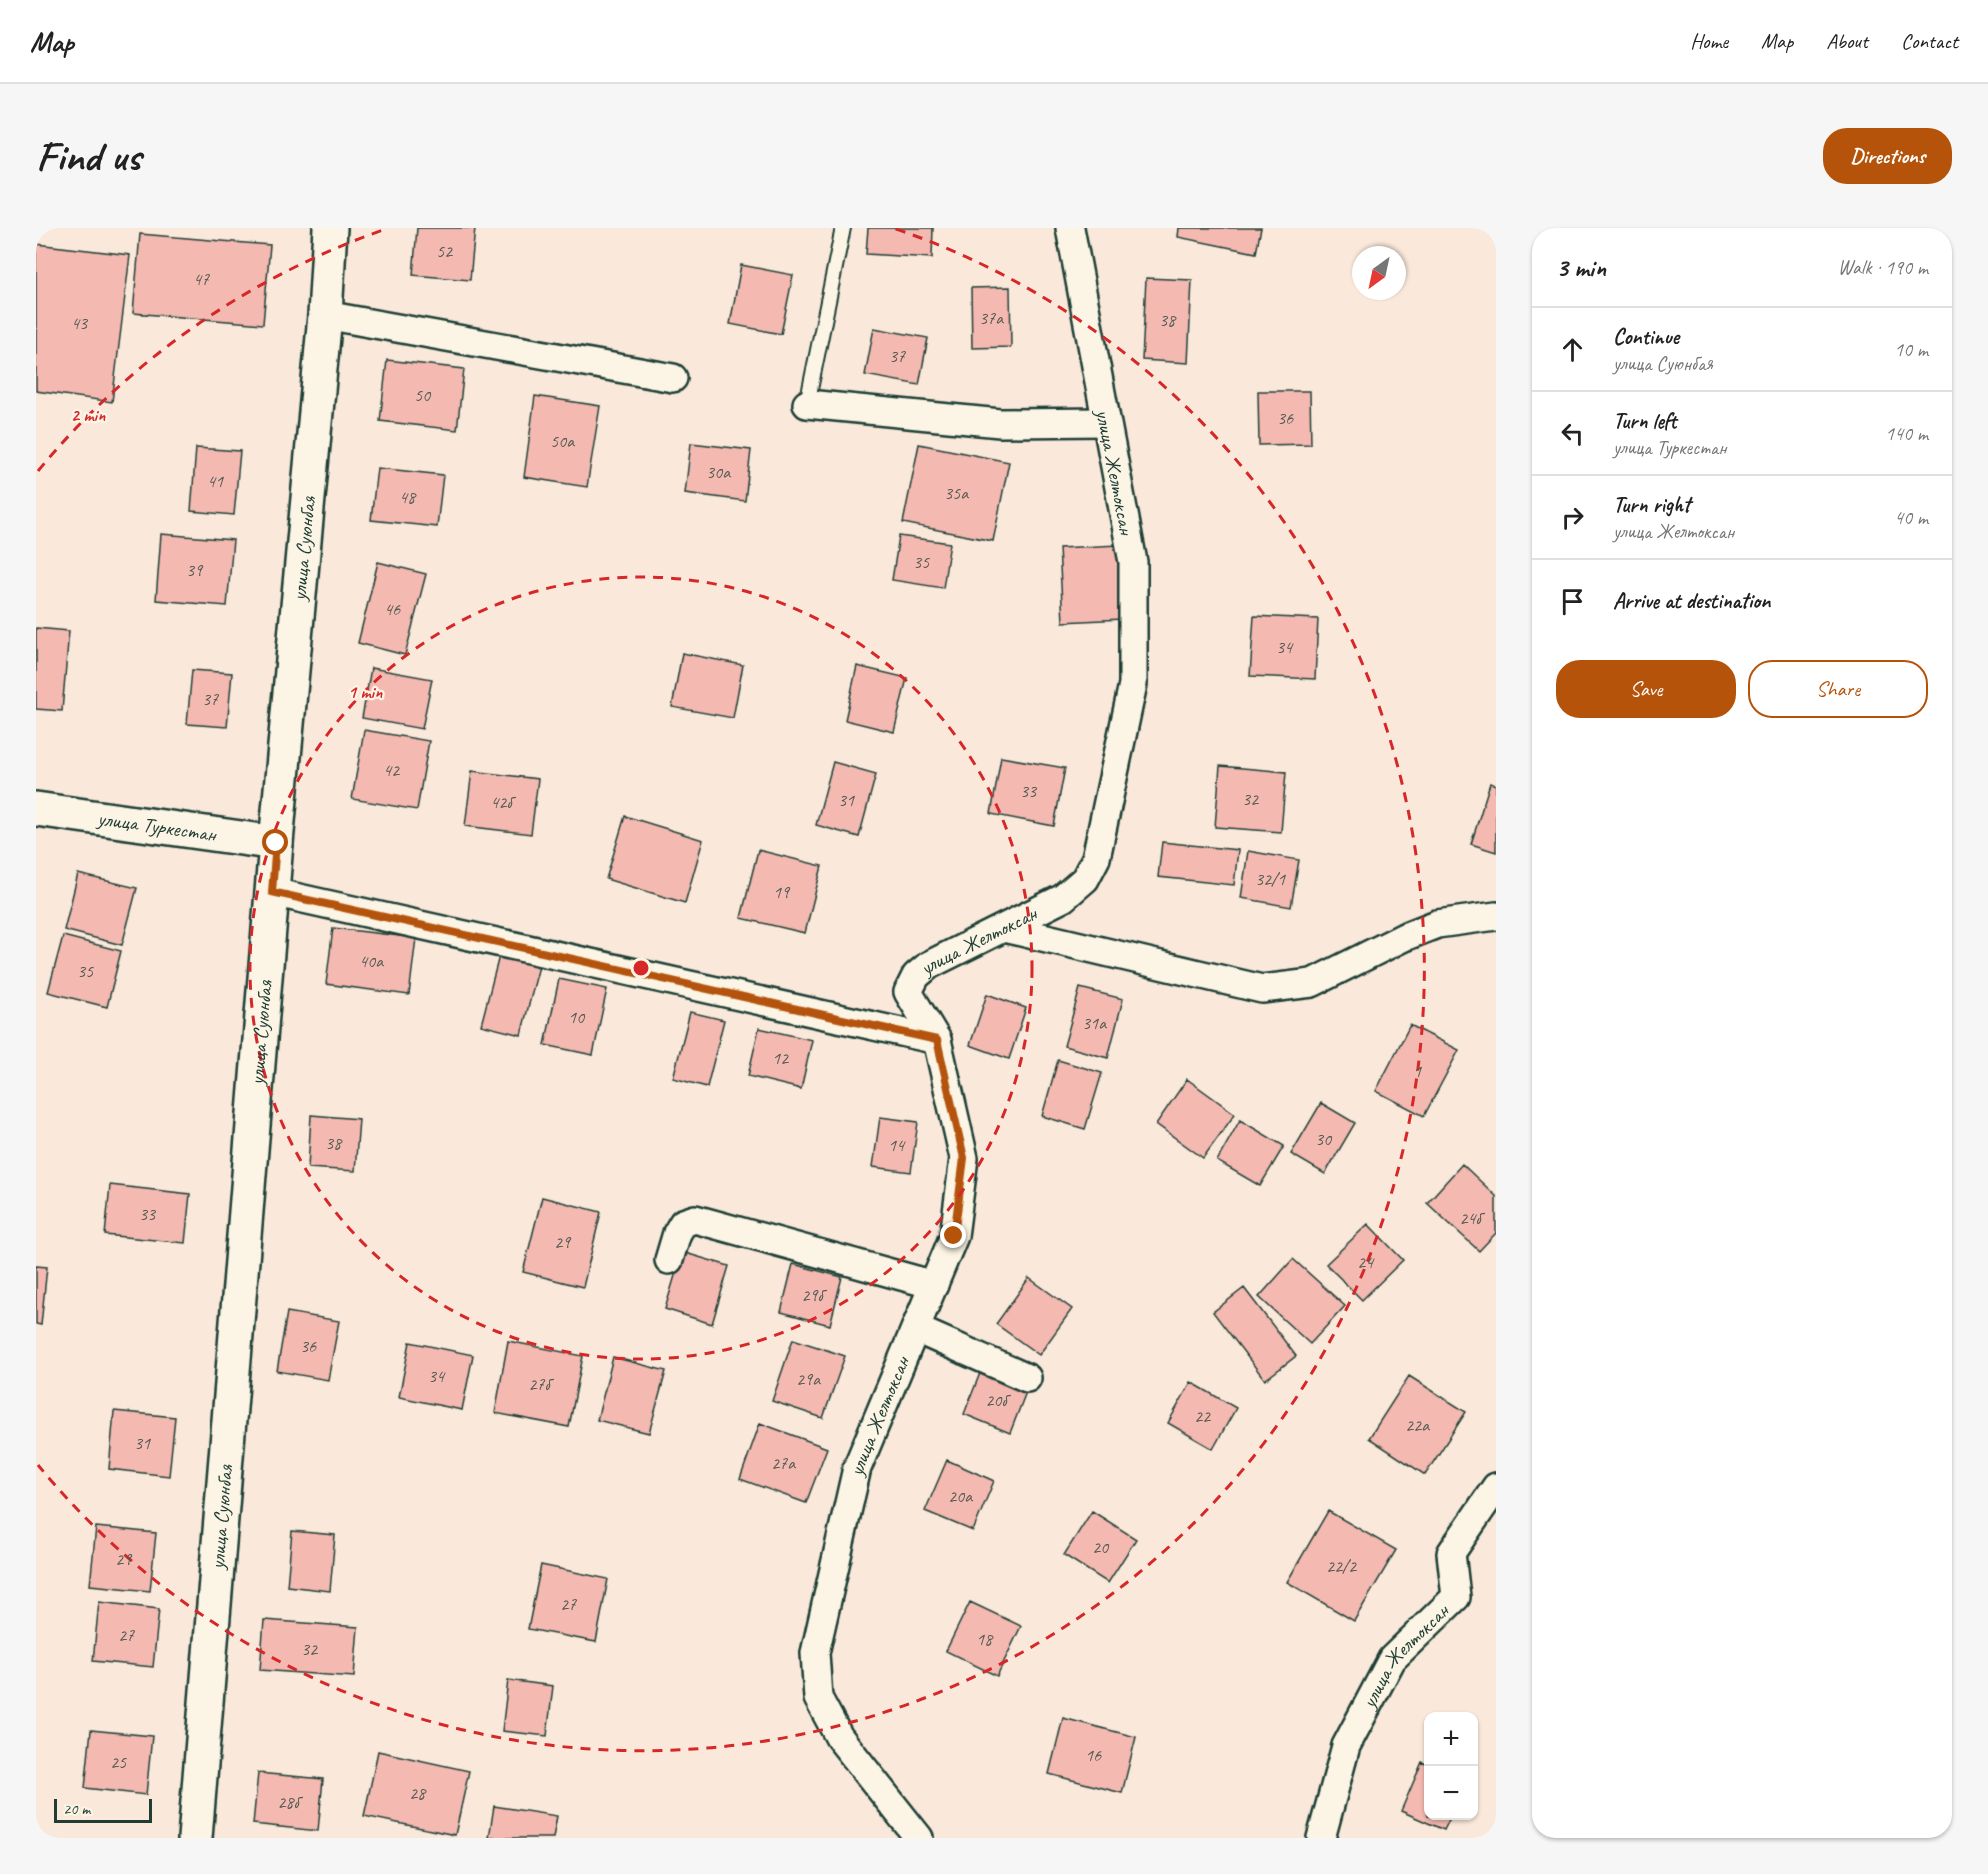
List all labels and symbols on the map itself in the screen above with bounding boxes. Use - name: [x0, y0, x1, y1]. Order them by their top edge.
- house number: 52: [436, 240, 454, 262]
- north arrow: [1352, 246, 1406, 300]
- house number: 47: [193, 268, 210, 290]
- house number: 37а: [979, 307, 1004, 329]
- house number: 38: [1159, 309, 1177, 331]
- house number: 43: [71, 312, 89, 334]
- house number: 37: [889, 345, 906, 367]
- house number: 50: [414, 384, 432, 406]
- text: 2 min: [71, 404, 106, 426]
- street label: улица Желтоксан: [1090, 405, 1140, 538]
- house number: 36: [1277, 407, 1294, 429]
- house number: 50а: [550, 430, 575, 452]
- house number: 30а: [706, 461, 731, 483]
- house number: 41: [207, 470, 224, 492]
- house number: 35а: [944, 482, 969, 504]
- house number: 48: [399, 486, 417, 508]
- street label: улица Суюнбая: [285, 494, 321, 604]
- house number: 35: [913, 551, 930, 573]
- house number: 39: [186, 559, 204, 581]
- house number: 46: [384, 598, 401, 620]
- house number: 34: [1276, 636, 1294, 658]
- text: 1 min: [348, 681, 383, 703]
- house number: 37: [202, 688, 219, 710]
- house number: 42: [383, 759, 401, 781]
- house number: 33: [1020, 780, 1038, 802]
- house number: 32: [1242, 788, 1260, 810]
- house number: 31: [838, 789, 855, 811]
- house number: 42б: [490, 791, 516, 813]
- street label: улица Туркестан: [94, 805, 219, 848]
- route start: [262, 829, 288, 855]
- house number: 32/1: [1255, 868, 1286, 890]
- house number: 19: [773, 881, 791, 903]
- street label: улица Желтоксан: [912, 900, 1042, 982]
- house number: 40а: [359, 950, 384, 972]
- centre of rings: [631, 958, 651, 978]
- house number: 35: [77, 960, 94, 982]
- street label: улица Суюнбая: [243, 978, 278, 1088]
- house number: 10: [568, 1006, 586, 1028]
- house number: 31а: [1082, 1012, 1107, 1034]
- house number: 12: [772, 1047, 790, 1069]
- house number: 1: [1413, 1060, 1422, 1082]
- house number: 30: [1315, 1128, 1333, 1150]
- house number: 38: [325, 1132, 343, 1154]
- house number: 14: [888, 1134, 906, 1156]
- house number: 33: [139, 1203, 157, 1225]
- house number: 24б: [1459, 1207, 1485, 1229]
- route end: [940, 1222, 966, 1248]
- house number: 29: [554, 1231, 572, 1253]
- house number: 24: [1357, 1251, 1375, 1273]
- house number: 29б: [801, 1284, 827, 1306]
- house number: 36: [300, 1335, 317, 1357]
- street label: улица Желтоксан: [842, 1351, 916, 1480]
- house number: 34: [428, 1365, 446, 1387]
- house number: 29а: [796, 1368, 821, 1390]
- house number: 27б: [528, 1373, 554, 1395]
- house number: 20б: [985, 1389, 1011, 1411]
- house number: 22: [1194, 1405, 1212, 1427]
- house number: 22а: [1405, 1414, 1430, 1436]
- house number: 31: [134, 1432, 151, 1454]
- house number: 27а: [771, 1452, 796, 1474]
- street label: улица Суюнбая: [204, 1462, 238, 1572]
- house number: 20а: [948, 1485, 973, 1507]
- house number: 20: [1092, 1536, 1110, 1558]
- house number: 29: [115, 1548, 133, 1570]
- house number: 22/2: [1326, 1555, 1358, 1577]
- house number: 27: [560, 1593, 577, 1615]
- street label: улица Желтоксан: [1355, 1597, 1455, 1714]
- house number: 27: [118, 1624, 135, 1646]
- house number: 18: [976, 1628, 994, 1650]
- house number: 32: [301, 1638, 319, 1660]
- house number: 16: [1085, 1744, 1102, 1766]
- house number: 25: [110, 1751, 127, 1773]
- house number: 28: [409, 1782, 427, 1804]
- house number: 28б: [277, 1791, 303, 1813]
- scale bar: [54, 1796, 152, 1824]

